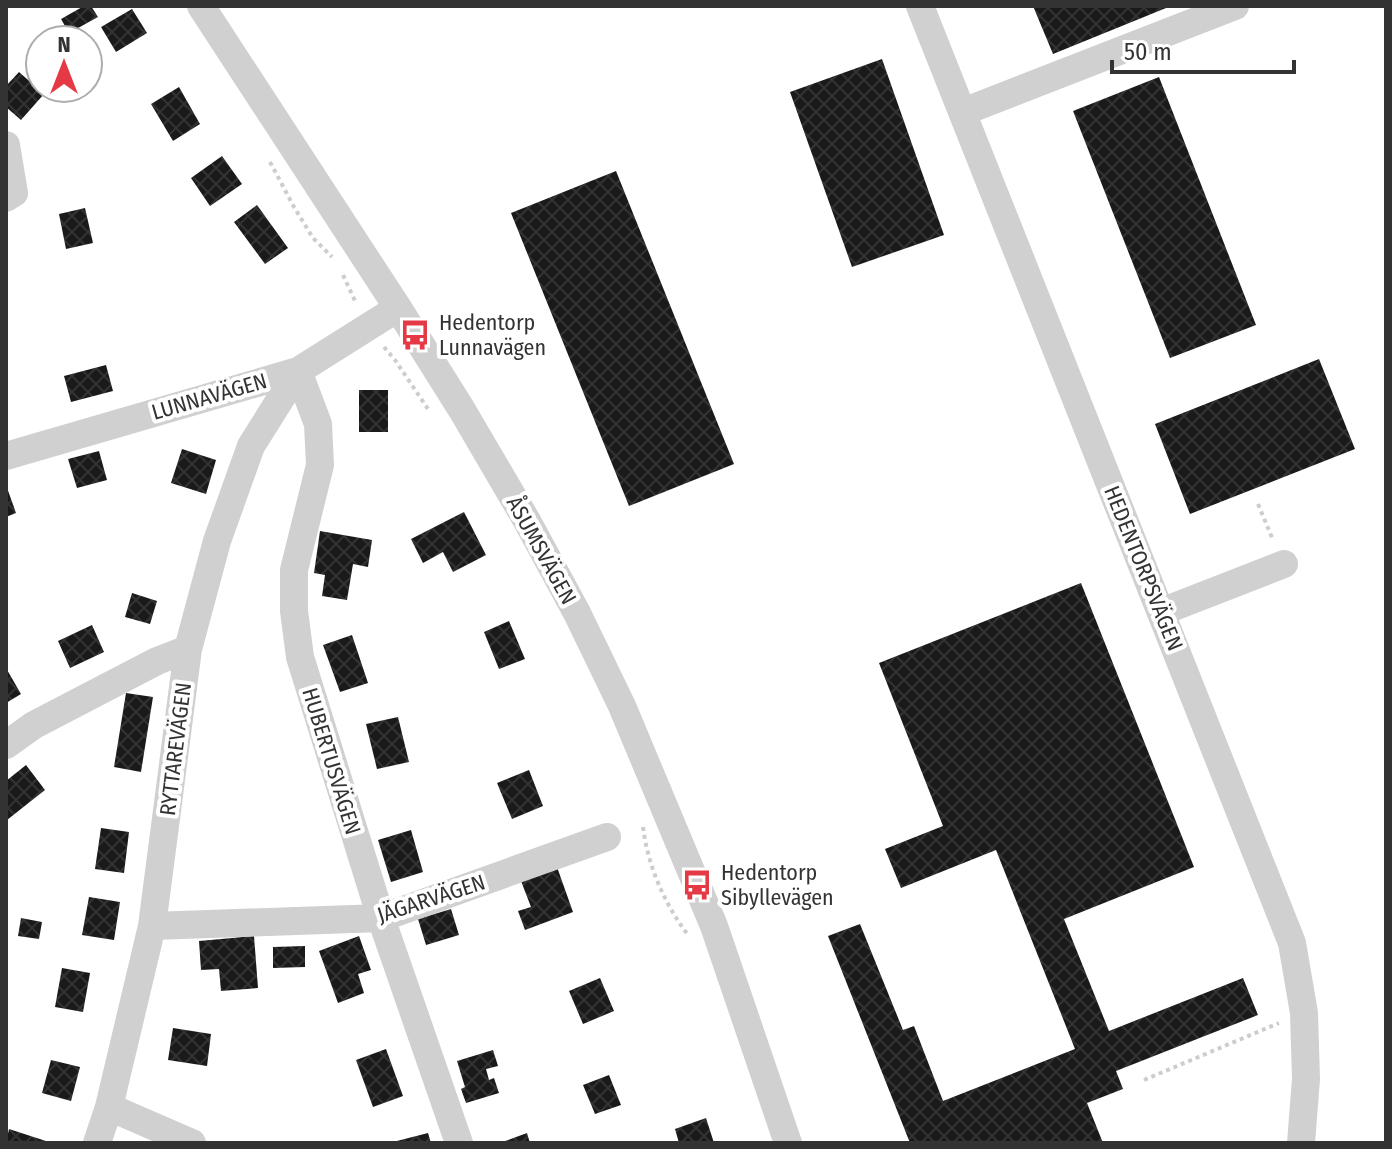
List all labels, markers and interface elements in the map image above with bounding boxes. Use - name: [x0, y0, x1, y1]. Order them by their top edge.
- north arrow: [24, 24, 104, 104]
- scale bar: [1112, 24, 1294, 74]
- text: N: [57, 31, 71, 58]
- text: 50 m: [1124, 38, 1172, 66]
- place label: Hedentorp Lunnavägen: [439, 309, 546, 361]
- bus stop icon: Hedentorp Lunnavägen: [398, 318, 432, 352]
- street label: LUNNAVÄGEN: [148, 367, 270, 426]
- street label: HEDENTORPSVÄGEN: [1098, 482, 1189, 655]
- street label: ÅSUMSVÄGEN: [501, 491, 582, 609]
- street label: RYTTAREVÄGEN: [154, 681, 197, 817]
- street label: HUBERTUSVÄGEN: [296, 684, 367, 838]
- place label: Hedentorp Sibyllevägen: [721, 859, 834, 911]
- street label: JÄGARVÄGEN: [374, 868, 489, 929]
- bus stop icon: Hedentorp Sibyllevägen: [680, 868, 714, 902]

